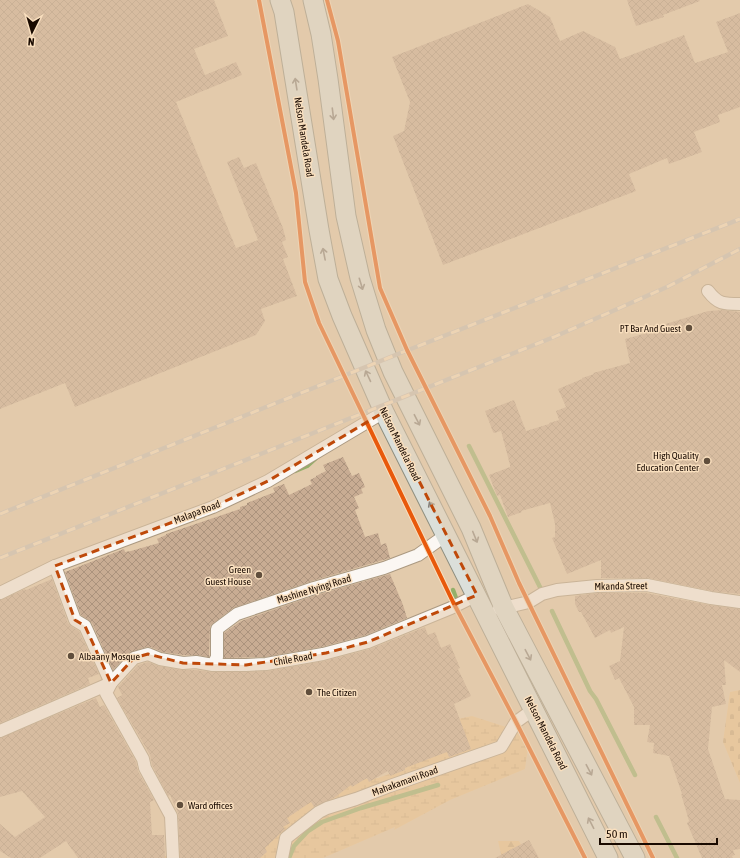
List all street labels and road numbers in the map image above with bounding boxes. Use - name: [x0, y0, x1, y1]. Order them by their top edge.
- street label: Nelson Mandela Road: [292, 96, 316, 178]
- street label: Nelson Mandela Road: [377, 405, 423, 483]
- street label: Malapa Road: [172, 498, 222, 526]
- street label: Mashine Nyingi Road: [276, 572, 353, 606]
- street label: Mkanda Street: [594, 580, 648, 592]
- street label: Chile Road: [273, 650, 314, 668]
- street label: Nelson Mandela Road: [523, 695, 569, 772]
- street label: Mahakamani Road: [371, 764, 440, 798]

